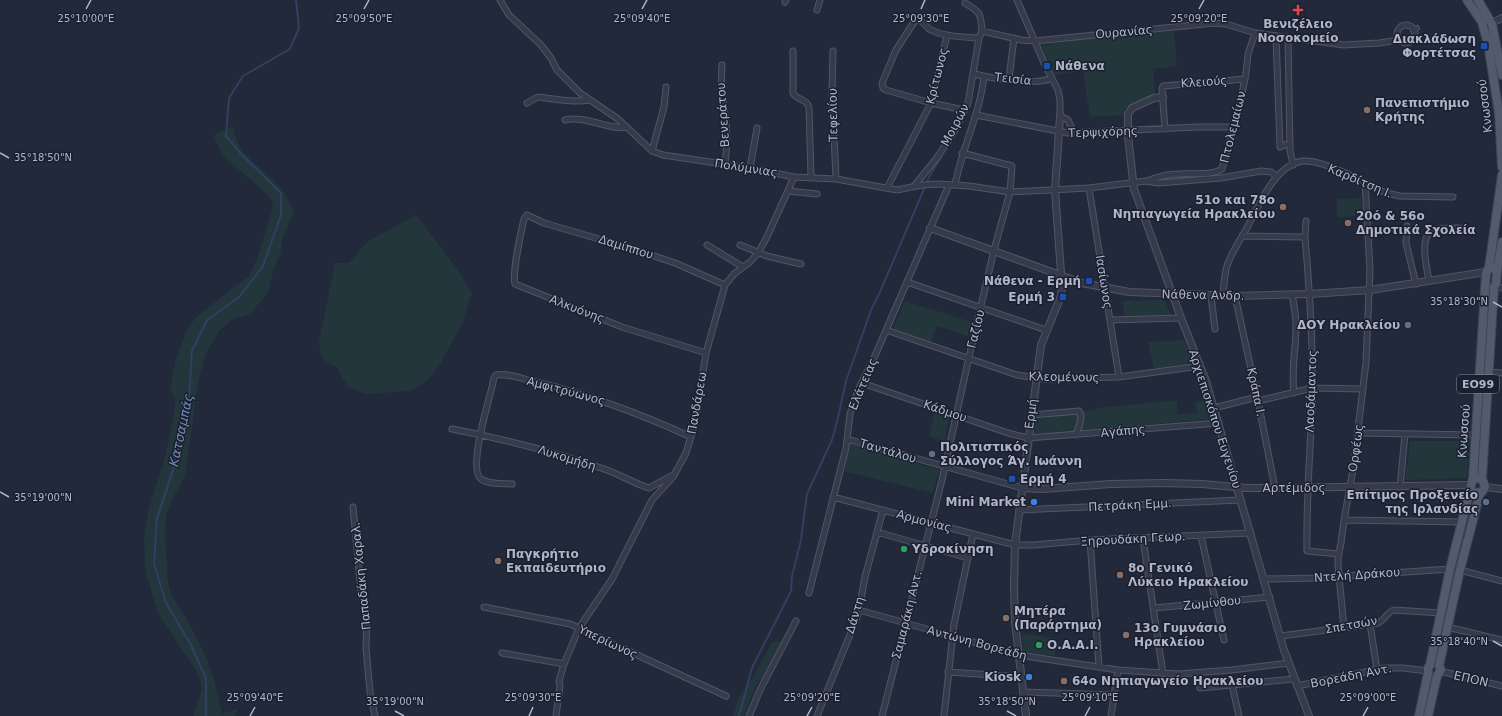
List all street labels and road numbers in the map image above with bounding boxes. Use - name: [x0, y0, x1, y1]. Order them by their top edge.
- street label: Ουρανίας: [1095, 23, 1153, 41]
- street label: Κρίτωνος: [923, 46, 951, 106]
- street label: Τεισία: [993, 70, 1032, 88]
- street label: Κλειούς: [1180, 73, 1228, 91]
- street label: Κνωσσού: [1475, 78, 1495, 134]
- street label: Βενεράτου: [714, 82, 732, 148]
- street label: Τεφελίου: [826, 88, 840, 143]
- street label: Πτολεμαίων: [1217, 89, 1249, 164]
- street label: Μοιρών: [938, 101, 972, 149]
- street label: Τερψιχόρης: [1067, 124, 1138, 140]
- street label: Πολύμνιας: [713, 156, 779, 180]
- street label: Καρδίτση Ι.: [1326, 161, 1394, 201]
- street label: Δαμίππου: [597, 232, 655, 262]
- street label: Ιασίωνος: [1093, 254, 1115, 310]
- street label: Νάθενα Ανδρ.: [1161, 287, 1245, 303]
- street label: Αλκυόνης: [547, 292, 607, 326]
- street label: Γαζίου: [964, 308, 988, 350]
- street label: Αρχιεπισκόπου Ευγενίου: [1186, 348, 1244, 490]
- street label: Λαοδάμαντος: [1303, 349, 1319, 433]
- street label: Ελάτειας: [846, 356, 880, 412]
- street label: Κράπα Ι.: [1244, 366, 1268, 418]
- street label: Κλεομένους: [1028, 369, 1100, 385]
- street label: Πανδάρεω: [685, 371, 709, 435]
- street label: Αμφιτρύωνος: [525, 374, 607, 408]
- road number: ΕΟ99: [1457, 375, 1499, 393]
- street label: Κάδμου: [921, 397, 969, 425]
- street label: Ερμή: [1022, 398, 1040, 430]
- street label: Κνωσσού: [1455, 403, 1473, 458]
- street label: Αγάπης: [1100, 422, 1146, 440]
- street label: Ορφέως: [1346, 423, 1366, 473]
- street label: Ταντάλου: [857, 436, 918, 466]
- street label: Λυκομήδη: [536, 443, 598, 473]
- street label: Αρτέμιδος: [1263, 481, 1325, 495]
- street label: Πετράκη Εμμ.: [1088, 496, 1172, 514]
- street label: Αρμονίας: [895, 507, 953, 535]
- street label: Παπαδάκη Χαραλ.: [348, 521, 374, 631]
- street label: Ξηρουδάκη Γεωρ.: [1080, 529, 1186, 549]
- street label: Ντελή Δράκου: [1313, 565, 1401, 585]
- street label: Σαμαράκη Αντ.: [889, 569, 925, 661]
- street label: Ζωμίνθου: [1182, 593, 1242, 613]
- street label: Δάντη: [843, 595, 867, 635]
- street label: Σπετσών: [1324, 613, 1379, 636]
- street label: Υπερίωνος: [575, 622, 640, 662]
- street label: Αντώνη Βορεάδη: [926, 623, 1028, 663]
- street label: Βορεάδη Αντ.: [1309, 661, 1393, 691]
- street label: ΕΠΟΝ: [1452, 668, 1490, 690]

